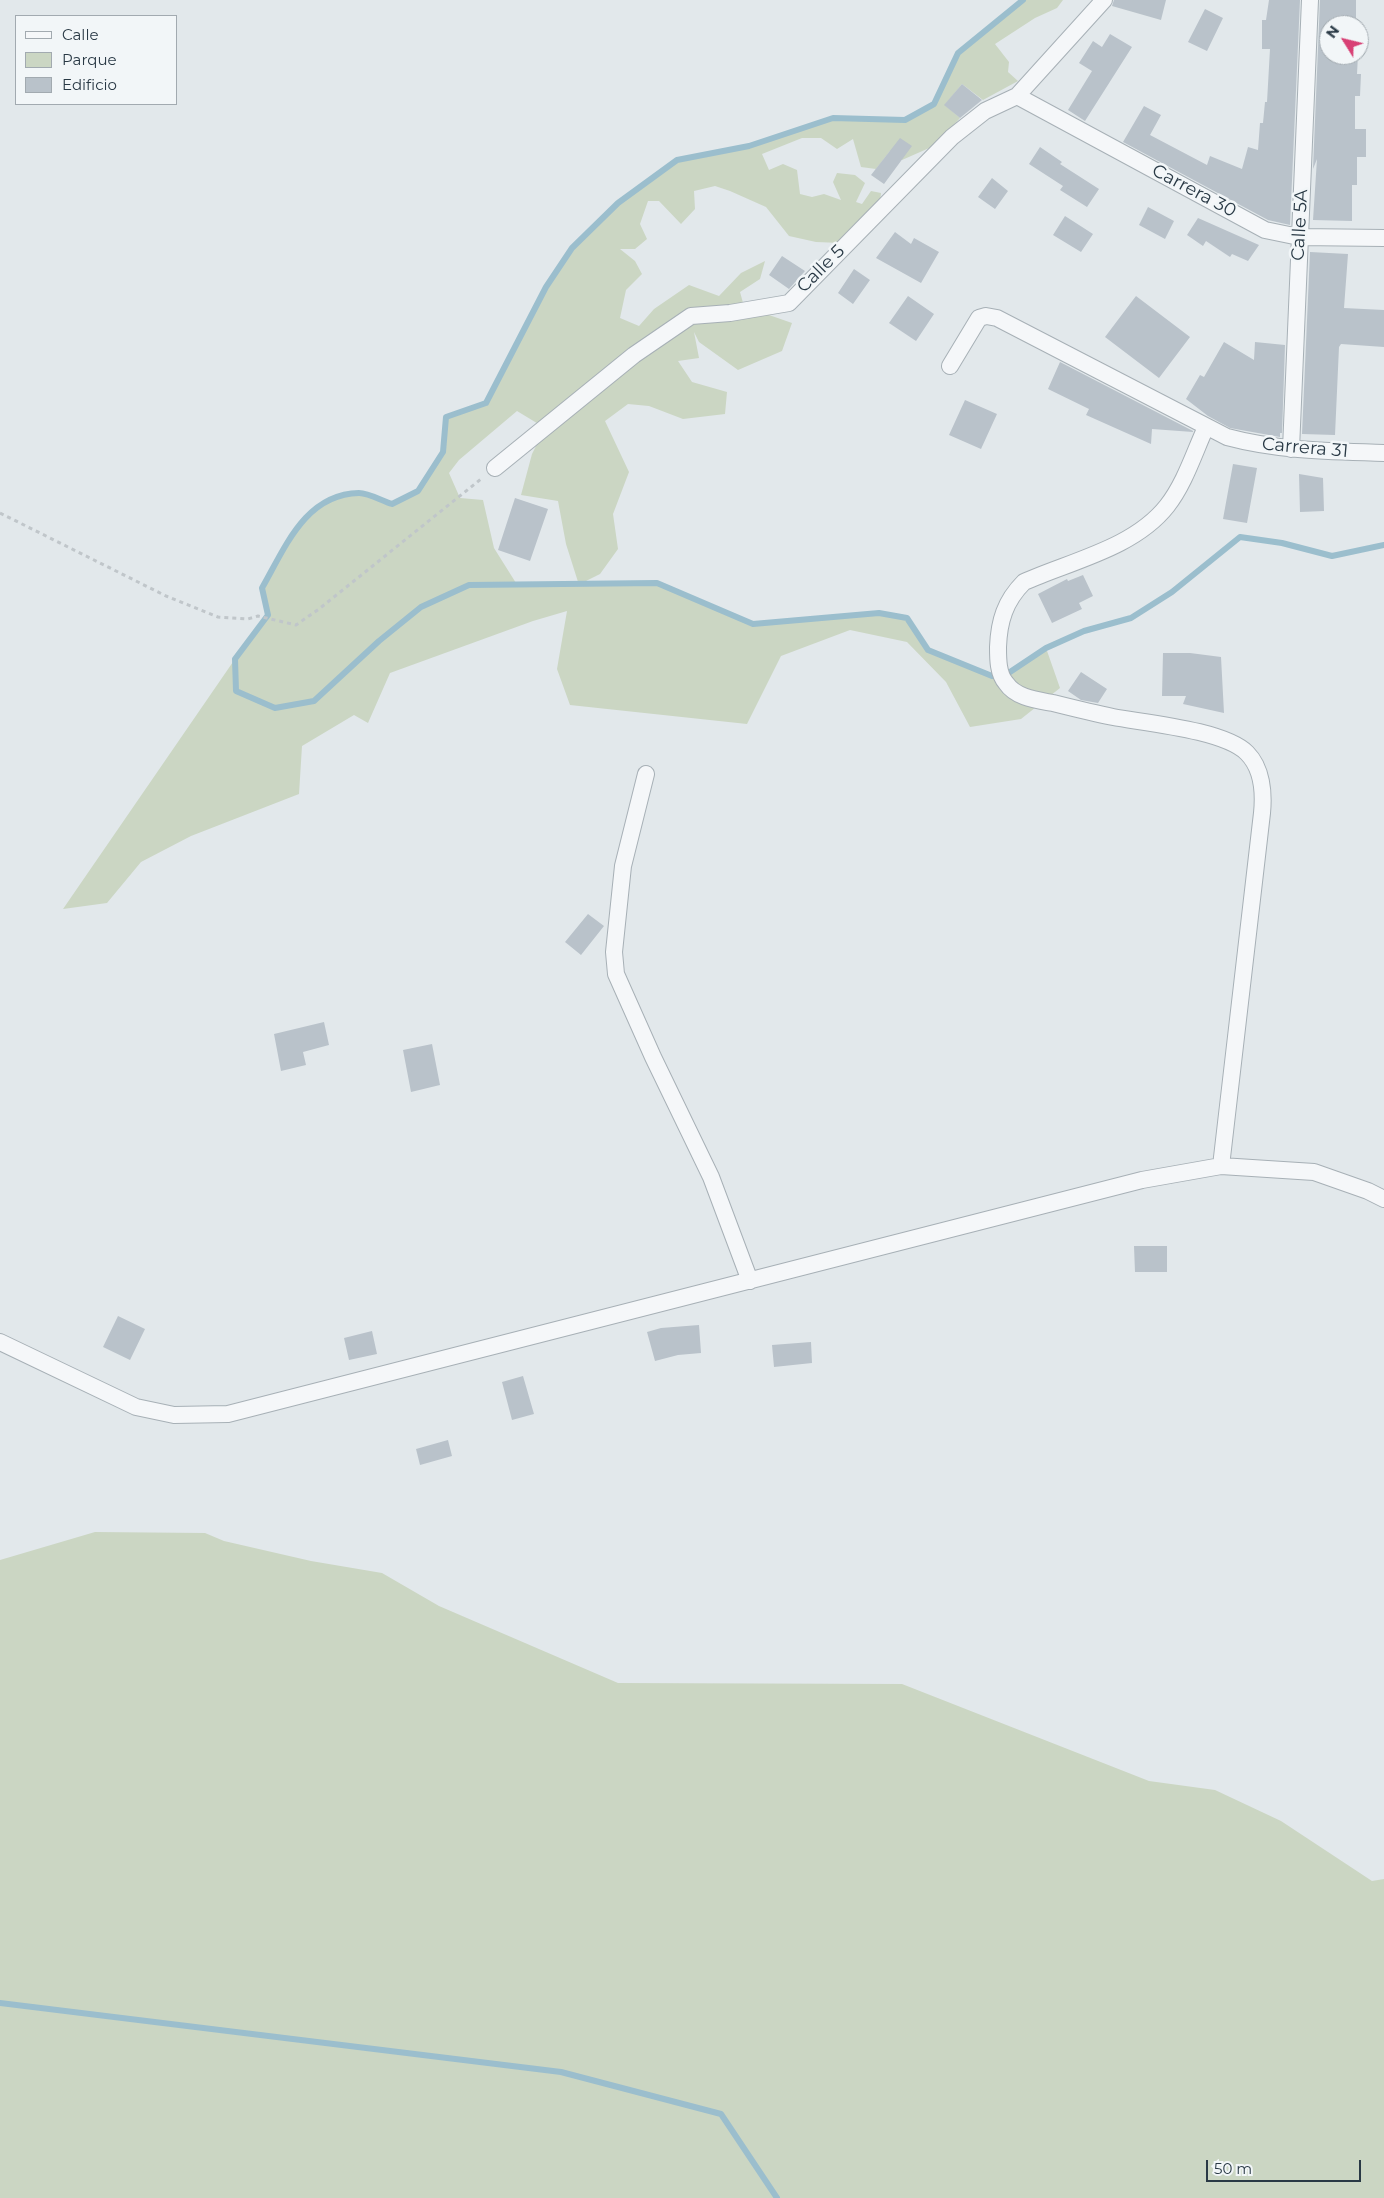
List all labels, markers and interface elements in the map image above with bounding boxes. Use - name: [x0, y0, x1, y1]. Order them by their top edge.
- legend: [15, 15, 178, 105]
- north arrow: [1319, 15, 1369, 65]
- text: N: [1322, 22, 1343, 42]
- text: Calle: [62, 25, 99, 44]
- text: Parque: [62, 50, 117, 69]
- text: Edificio: [62, 75, 117, 94]
- street label: Carrera 30: [1148, 160, 1240, 222]
- street label: Calle 5A: [1287, 189, 1313, 261]
- street label: Calle 5: [793, 241, 849, 297]
- street label: Carrera 31: [1261, 433, 1349, 463]
- scale bar: [1209, 2150, 1364, 2182]
- text: 50 m: [1214, 2159, 1252, 2178]

